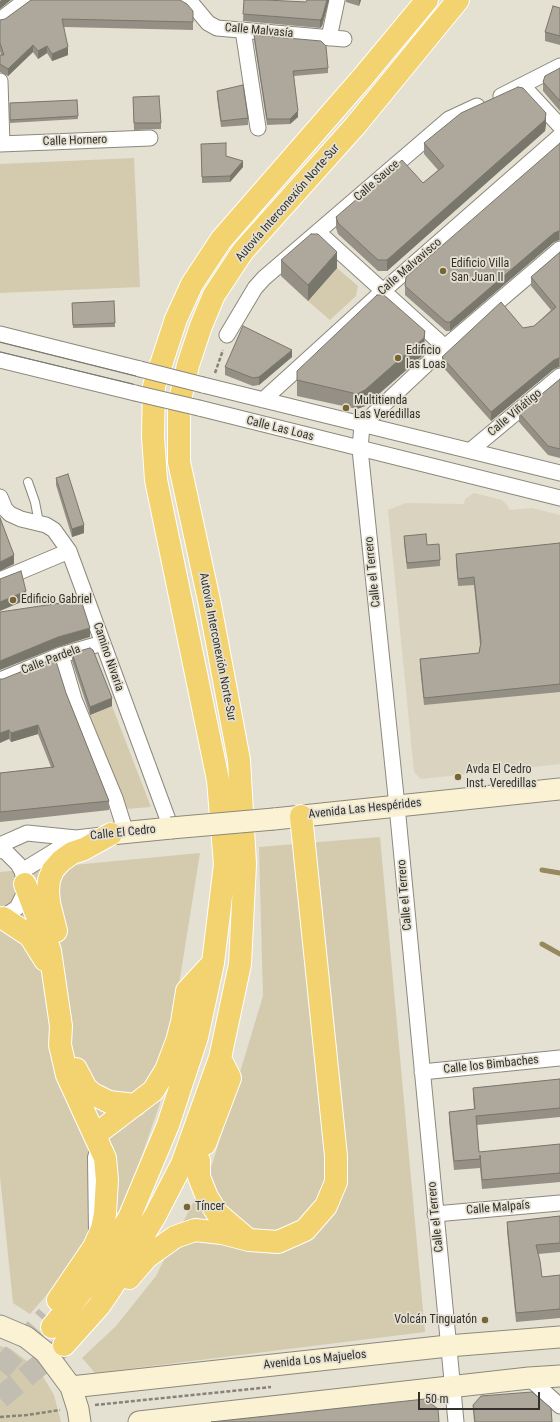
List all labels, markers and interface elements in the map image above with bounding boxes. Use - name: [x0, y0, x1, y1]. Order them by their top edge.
- street label: Calle Malvasía: [224, 21, 294, 41]
- street label: Calle Hornero: [42, 133, 108, 149]
- street label: Autovía Interconexión Norte-Sur: [233, 141, 343, 265]
- street label: Calle Sauce: [351, 157, 403, 205]
- street label: Calle Malvavisco: [375, 235, 445, 299]
- place label: Edificio Villa San Juan II: [451, 257, 509, 285]
- marker: Edificio Villa San Juan II: [438, 266, 448, 276]
- place label: Edificio las Loas: [406, 344, 446, 372]
- marker: Edificio las Loas: [393, 353, 403, 363]
- street label: Calle Viñátigo: [485, 386, 545, 440]
- place label: Multitienda Las Veredillas: [354, 394, 420, 422]
- marker: Multitienda Las Veredillas: [341, 403, 351, 413]
- street label: Calle Las Loas: [245, 414, 315, 444]
- street label: Calle el Terrero: [362, 536, 384, 608]
- street label: Autovía Interconexión Norte-Sur: [196, 572, 238, 722]
- place label: Edificio Gabriel: [21, 593, 92, 607]
- marker: Edificio Gabriel: [8, 595, 18, 605]
- street label: Camino Nivaria: [89, 621, 127, 693]
- street label: Calle Pardela: [19, 642, 83, 678]
- place label: Avda El Cedro Inst. Veredillas: [466, 763, 536, 791]
- marker: Avda El Cedro Inst. Veredillas: [453, 772, 463, 782]
- street label: Avenida Las Hespérides: [308, 796, 422, 822]
- street label: Calle El Cedro: [90, 822, 156, 844]
- street label: Calle el Terrero: [395, 859, 415, 931]
- street label: Calle los Bimbaches: [443, 1053, 539, 1077]
- street label: Calle el Terrero: [425, 1181, 447, 1253]
- street label: Calle Malpaís: [466, 1198, 530, 1218]
- place label: Tíncer: [195, 1200, 225, 1214]
- marker: Tíncer: [182, 1202, 192, 1212]
- place label: Volcán Tinguatón: [394, 1313, 477, 1327]
- marker: Volcán Tinguatón: [480, 1315, 490, 1325]
- street label: Avenida Los Majuelos: [263, 1347, 367, 1373]
- scale bar: [420, 1384, 542, 1410]
- text: 50 m: [425, 1392, 449, 1406]

